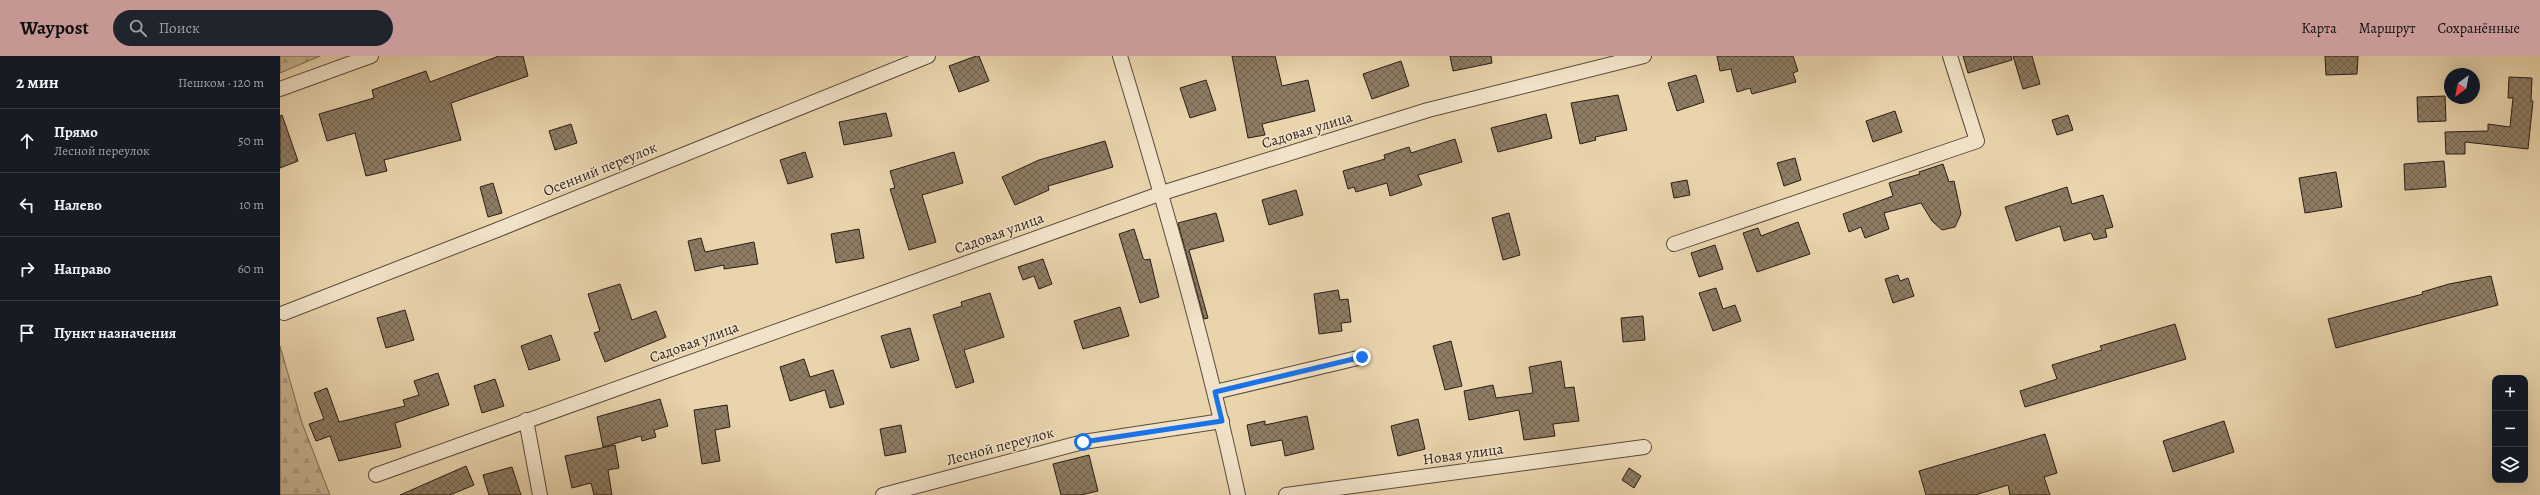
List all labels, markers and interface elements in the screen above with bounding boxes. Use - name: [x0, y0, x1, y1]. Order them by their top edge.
- search box: [113, 10, 393, 46]
- text: Waypost: [20, 15, 89, 41]
- icon: search: [127, 17, 149, 39]
- text: Поиск: [159, 18, 200, 38]
- text: Карта: [2302, 19, 2337, 38]
- text: Маршрут: [2359, 19, 2415, 38]
- text: Сохранённые: [2437, 19, 2520, 38]
- north arrow: [2444, 68, 2480, 104]
- text: 2 мин: [16, 71, 59, 94]
- text: Пешком · 120 m: [178, 74, 264, 91]
- street label: Садовая улица: [1259, 107, 1355, 153]
- text: Прямо: [54, 122, 98, 142]
- icon: ahead: [16, 130, 38, 152]
- text: 50 m: [238, 132, 264, 149]
- street label: Осенний переулок: [540, 137, 660, 201]
- text: Лесной переулок: [54, 142, 150, 159]
- icon: left: [16, 194, 38, 216]
- text: Налево: [54, 195, 102, 215]
- text: 10 m: [239, 196, 264, 213]
- street label: Садовая улица: [952, 208, 1047, 258]
- icon: right: [16, 258, 38, 280]
- text: Направо: [54, 259, 111, 279]
- text: 60 m: [238, 260, 264, 277]
- street label: Садовая улица: [647, 317, 742, 367]
- icon: arrive: [16, 322, 38, 344]
- text: Пункт назначения: [54, 323, 176, 343]
- route end: [1353, 348, 1371, 366]
- map controls: [2492, 375, 2528, 483]
- button: +: [2492, 375, 2528, 411]
- button: −: [2492, 411, 2528, 447]
- street label: Лесной переулок: [944, 422, 1056, 470]
- route start: [1074, 433, 1092, 451]
- street label: Новая улица: [1421, 438, 1505, 470]
- button: layers: [2492, 447, 2528, 483]

